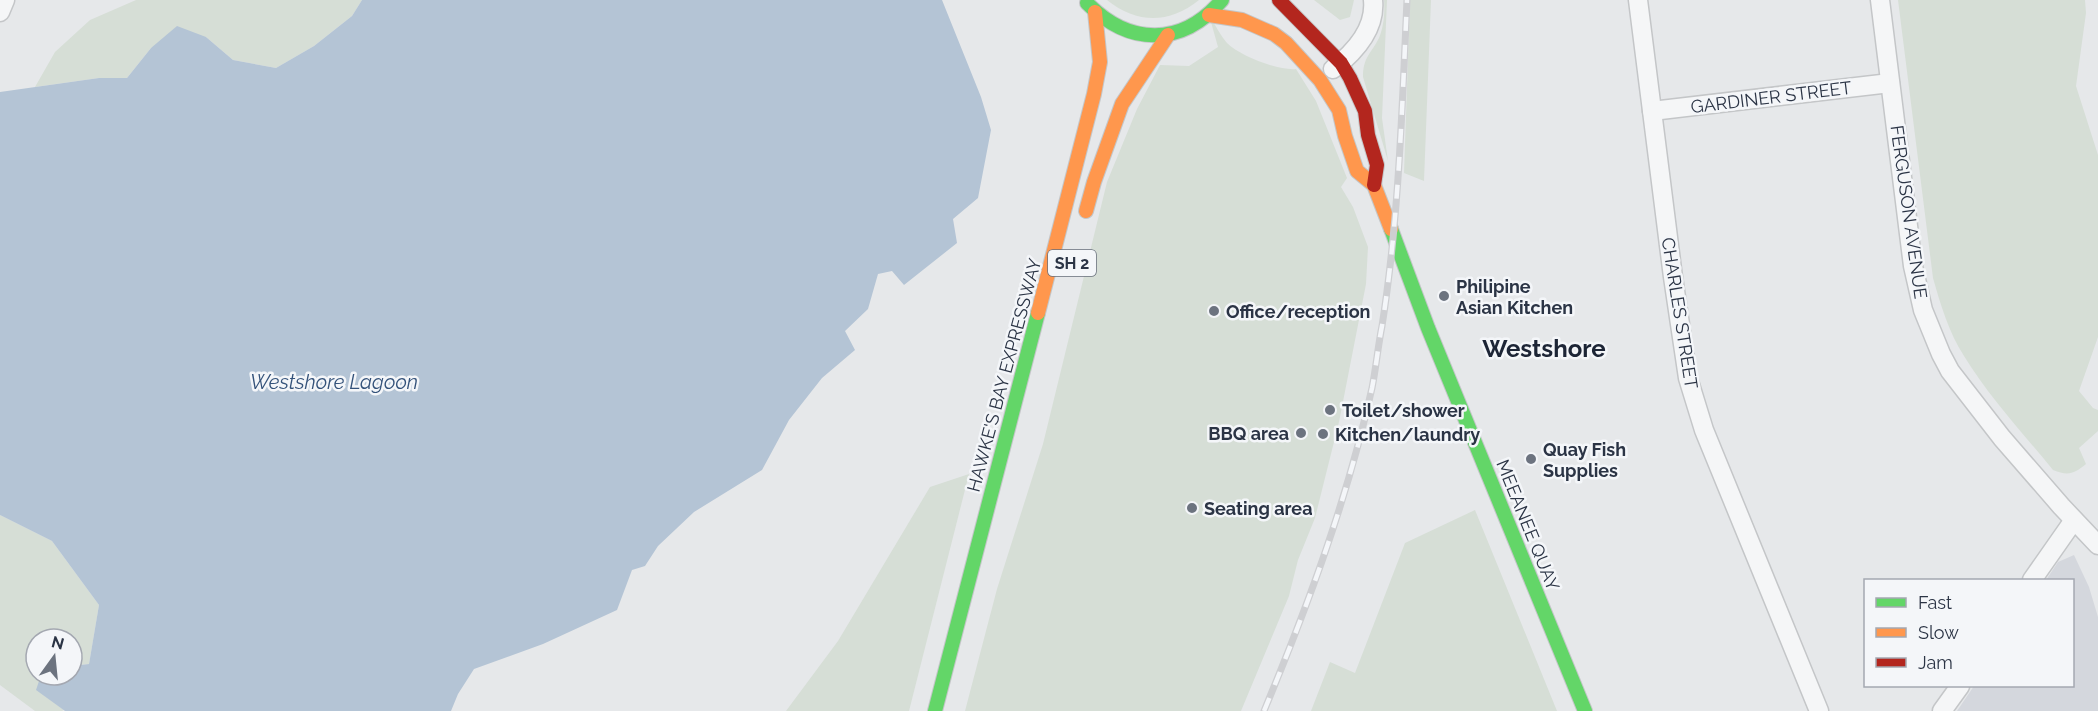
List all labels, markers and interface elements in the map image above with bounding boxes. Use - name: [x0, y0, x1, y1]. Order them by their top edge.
- street label: GARDINER STREET: [1689, 77, 1853, 117]
- street label: FERGUSON AVENUE: [1886, 124, 1932, 300]
- street label: CHARLES STREET: [1658, 236, 1702, 390]
- road number: SH 2: [1048, 250, 1096, 276]
- street label: HAWKE'S BAY EXPRESSWAY: [963, 256, 1045, 494]
- place label: Philipine Asian Kitchen: [1456, 276, 1573, 318]
- marker: Philipine Asian Kitchen: [1437, 289, 1451, 303]
- place label: Office/reception: [1226, 301, 1370, 322]
- marker: Office/reception: [1207, 304, 1221, 318]
- district label: Westshore: [1482, 334, 1606, 363]
- water label: Westshore Lagoon: [250, 370, 418, 394]
- place label: Toilet/shower: [1342, 400, 1465, 421]
- marker: Toilet/shower: [1323, 403, 1337, 417]
- place label: BBQ area: [1208, 423, 1289, 444]
- place label: Kitchen/laundry: [1335, 424, 1480, 445]
- marker: BBQ area: [1294, 426, 1308, 440]
- marker: Kitchen/laundry: [1316, 427, 1330, 441]
- place label: Quay Fish Supplies: [1543, 439, 1626, 481]
- marker: Quay Fish Supplies: [1524, 452, 1538, 466]
- street label: MEEANEE QUAY: [1492, 456, 1564, 594]
- place label: Seating area: [1204, 498, 1312, 519]
- marker: Seating area: [1185, 501, 1199, 515]
- legend: [1864, 579, 2074, 687]
- text: Fast: [1918, 592, 1952, 613]
- text: Slow: [1918, 622, 1959, 643]
- north arrow: [24, 627, 84, 687]
- text: N: [49, 632, 66, 654]
- text: Jam: [1918, 652, 1953, 673]

